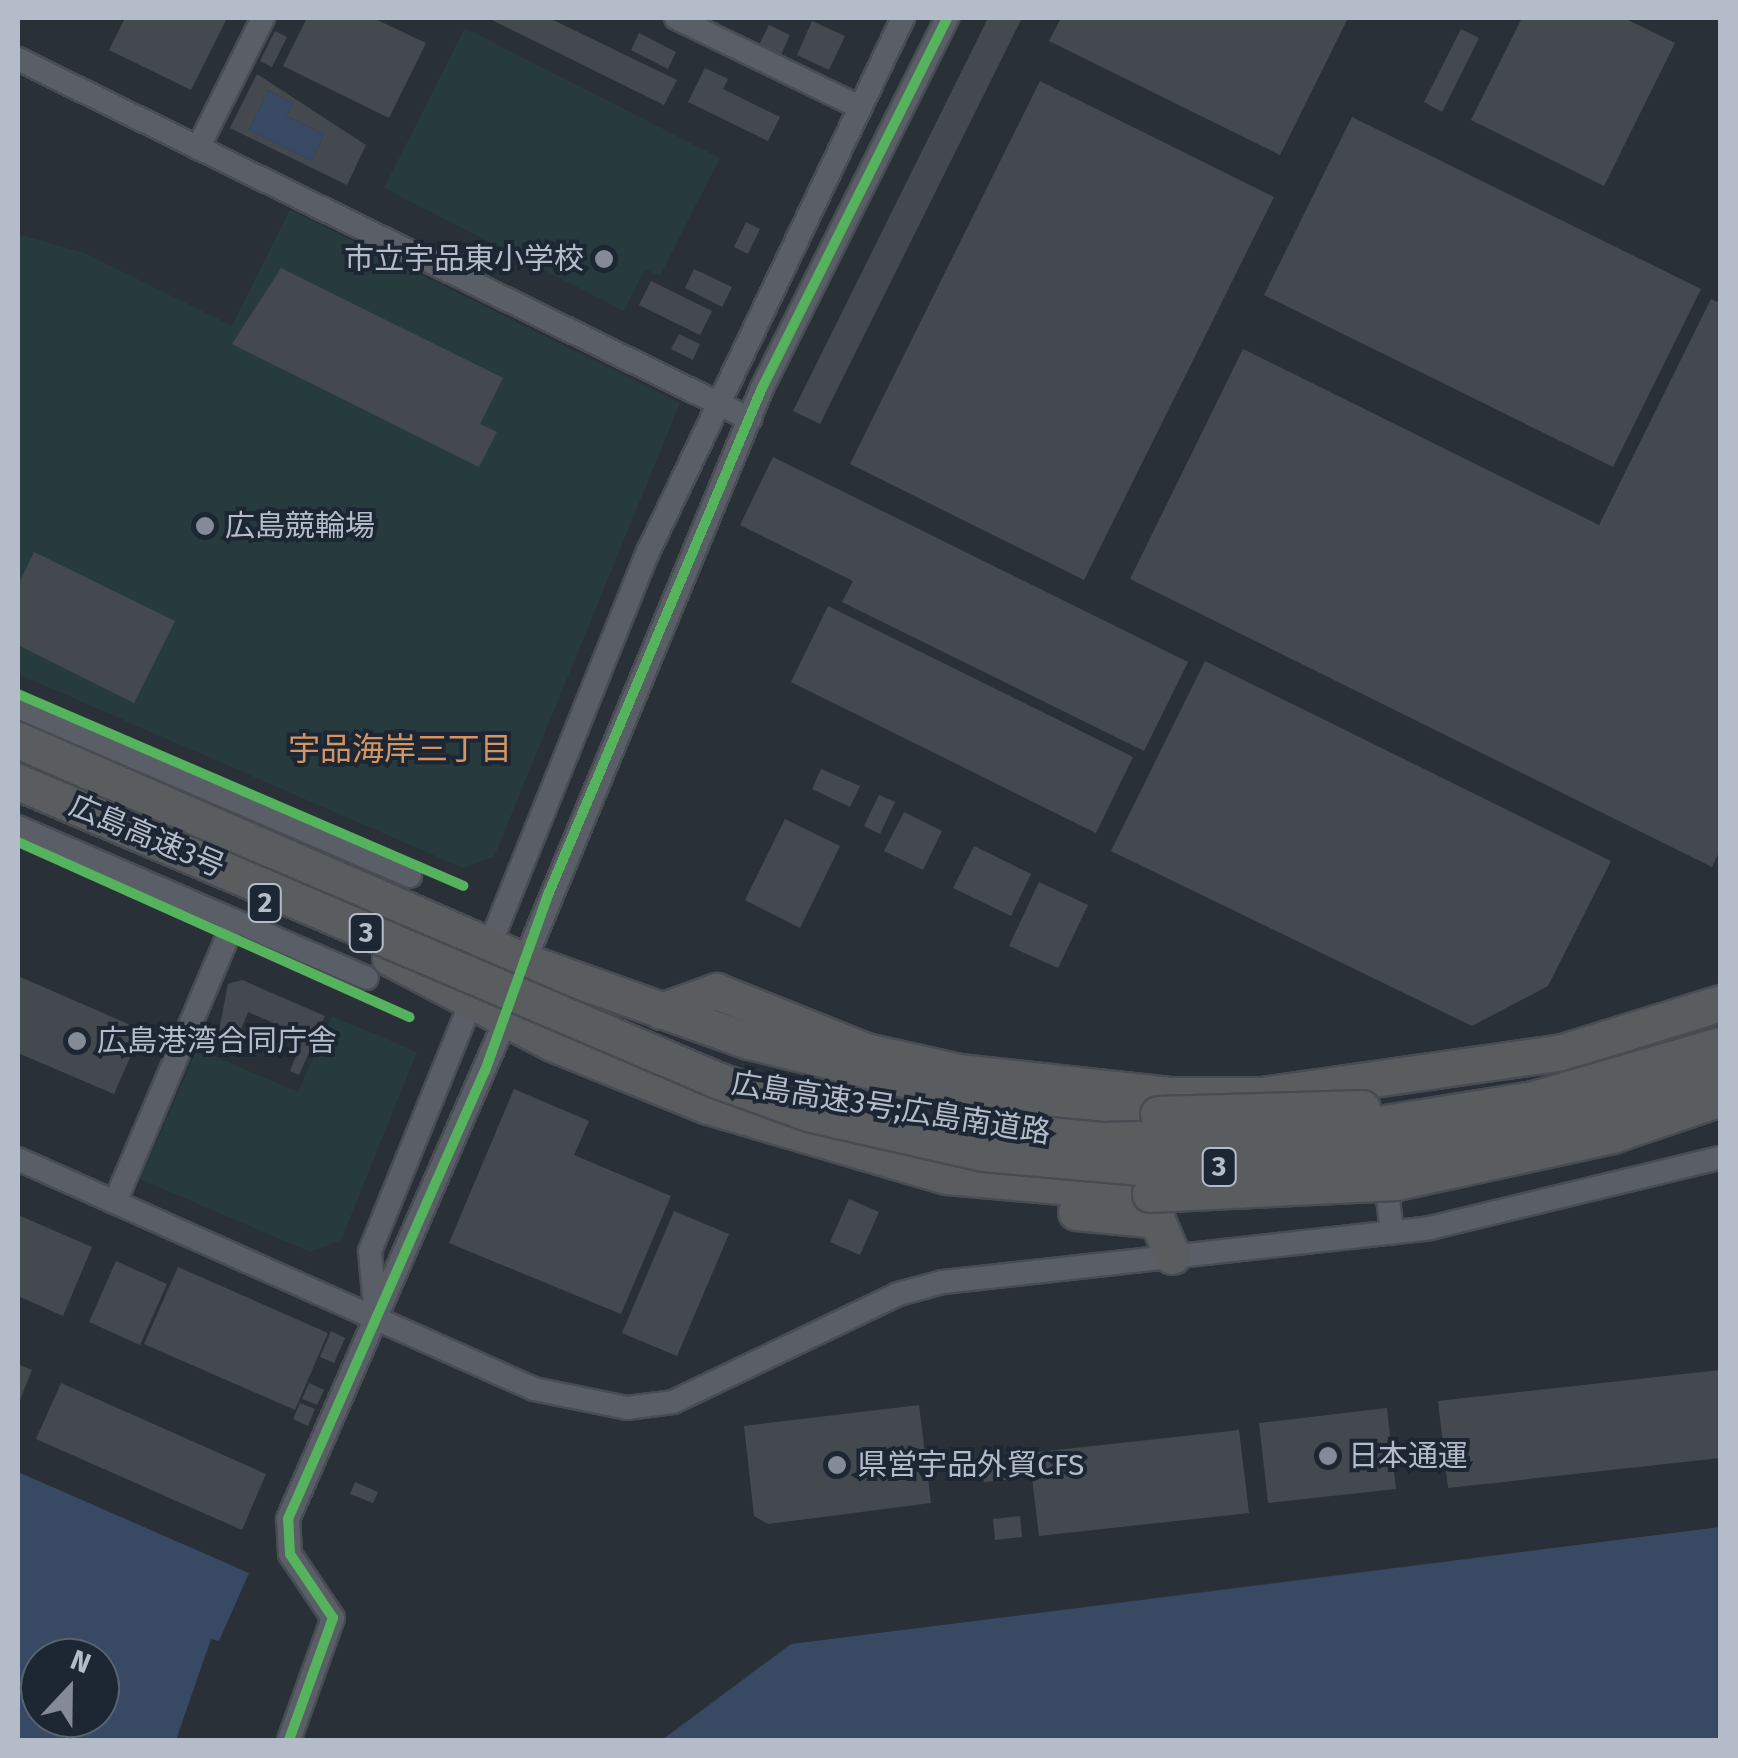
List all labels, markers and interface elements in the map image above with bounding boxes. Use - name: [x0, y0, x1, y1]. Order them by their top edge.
- place label: 市立宇品東小学校: [344, 241, 584, 277]
- marker: 市立宇品東小学校: [593, 248, 615, 270]
- place label: 広島競輪場: [225, 508, 375, 544]
- marker: 広島競輪場: [194, 515, 216, 537]
- district label: 宇品海岸三丁目: [288, 730, 512, 768]
- street label: 広島高速3号: [64, 787, 230, 885]
- road number: 2: [248, 880, 282, 926]
- road number: 3: [348, 910, 384, 956]
- place label: 広島港湾合同庁舎: [97, 1023, 337, 1059]
- marker: 広島港湾合同庁舎: [66, 1030, 88, 1052]
- street label: 広島高速3号;広島南道路: [729, 1065, 1053, 1151]
- road number: 3: [1202, 1144, 1236, 1190]
- place label: 日本通運: [1348, 1438, 1468, 1474]
- marker: 日本通運: [1317, 1445, 1339, 1467]
- place label: 県営宇品外貿CFS: [857, 1447, 1084, 1483]
- marker: 県営宇品外貿CFS: [826, 1454, 848, 1476]
- north arrow: [20, 1638, 120, 1738]
- text: N: [66, 1643, 95, 1680]

